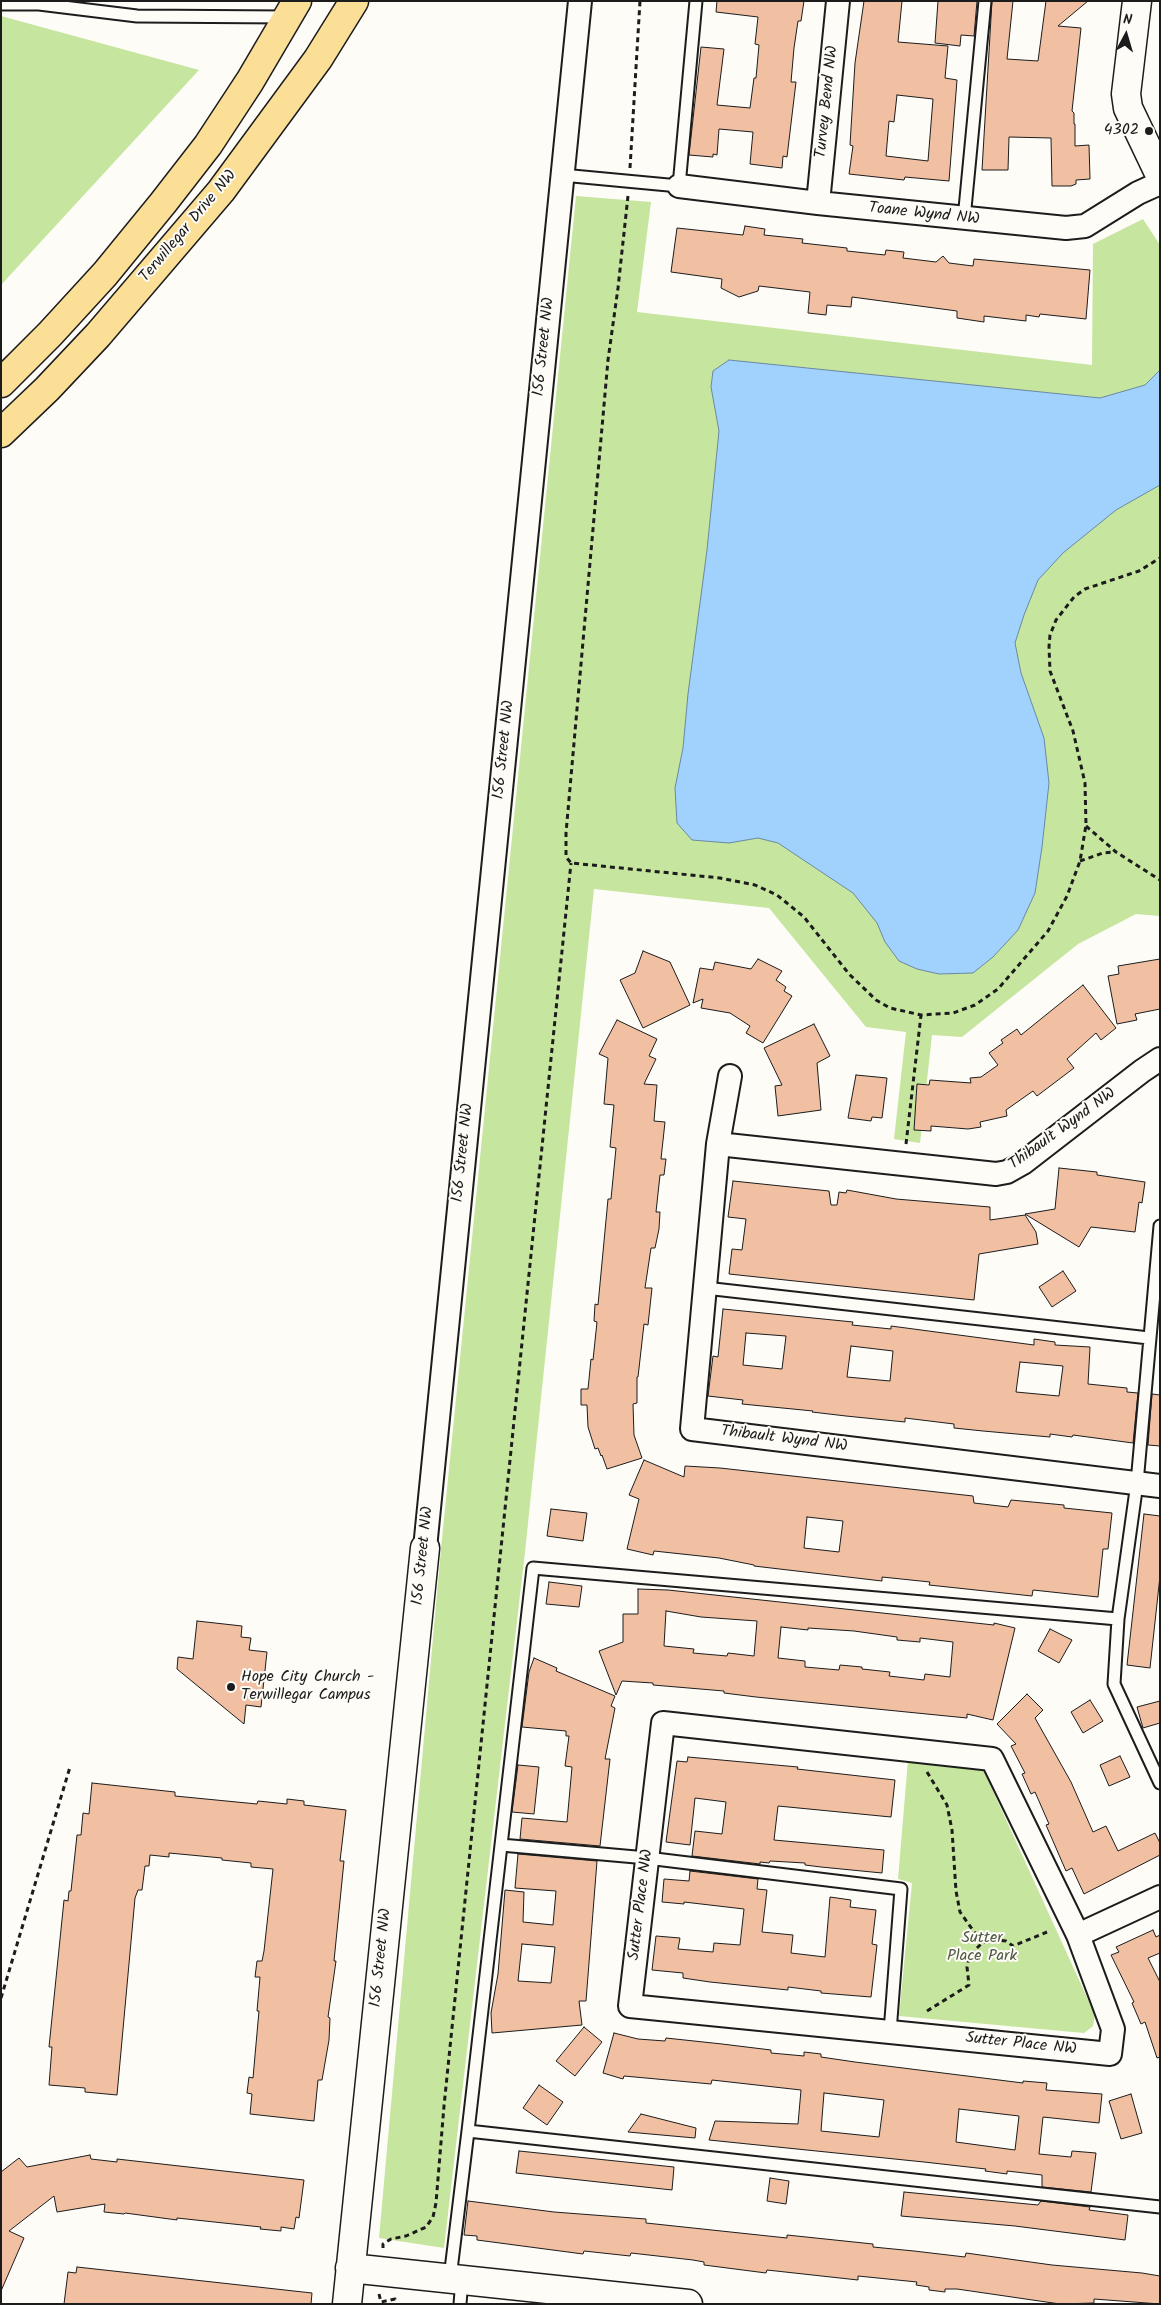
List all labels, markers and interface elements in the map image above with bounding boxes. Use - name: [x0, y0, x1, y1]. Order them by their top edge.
- text: N: [1122, 9, 1133, 31]
- north arrow: [1101, 10, 1151, 60]
- street label: Turvey Bend NW: [813, 45, 843, 159]
- place label: 4302: [1104, 121, 1139, 141]
- marker: 4302: [1143, 125, 1155, 137]
- street label: Terwillegar Drive NW: [136, 167, 242, 287]
- street label: Toane Wynd NW: [867, 200, 981, 230]
- street label: 156 Street NW: [530, 297, 560, 397]
- street label: 156 Street NW: [490, 700, 520, 800]
- street label: Thibault Wynd NW: [1006, 1085, 1120, 1175]
- street label: 156 Street NW: [449, 1103, 479, 1203]
- street label: Thibault Wynd NW: [720, 1423, 848, 1457]
- street label: 156 Street NW: [409, 1506, 439, 1606]
- place label: Hope City Church - Terwillegar Campus: [241, 1668, 374, 1706]
- marker: Hope City Church - Terwillegar Campus: [225, 1681, 237, 1693]
- street label: Sutter Place NW: [626, 1848, 658, 1962]
- street label: 156 Street NW: [367, 1908, 397, 2008]
- park label: Sutter Place Park: [947, 1929, 1017, 1967]
- street label: Sutter Place NW: [964, 2030, 1078, 2060]

